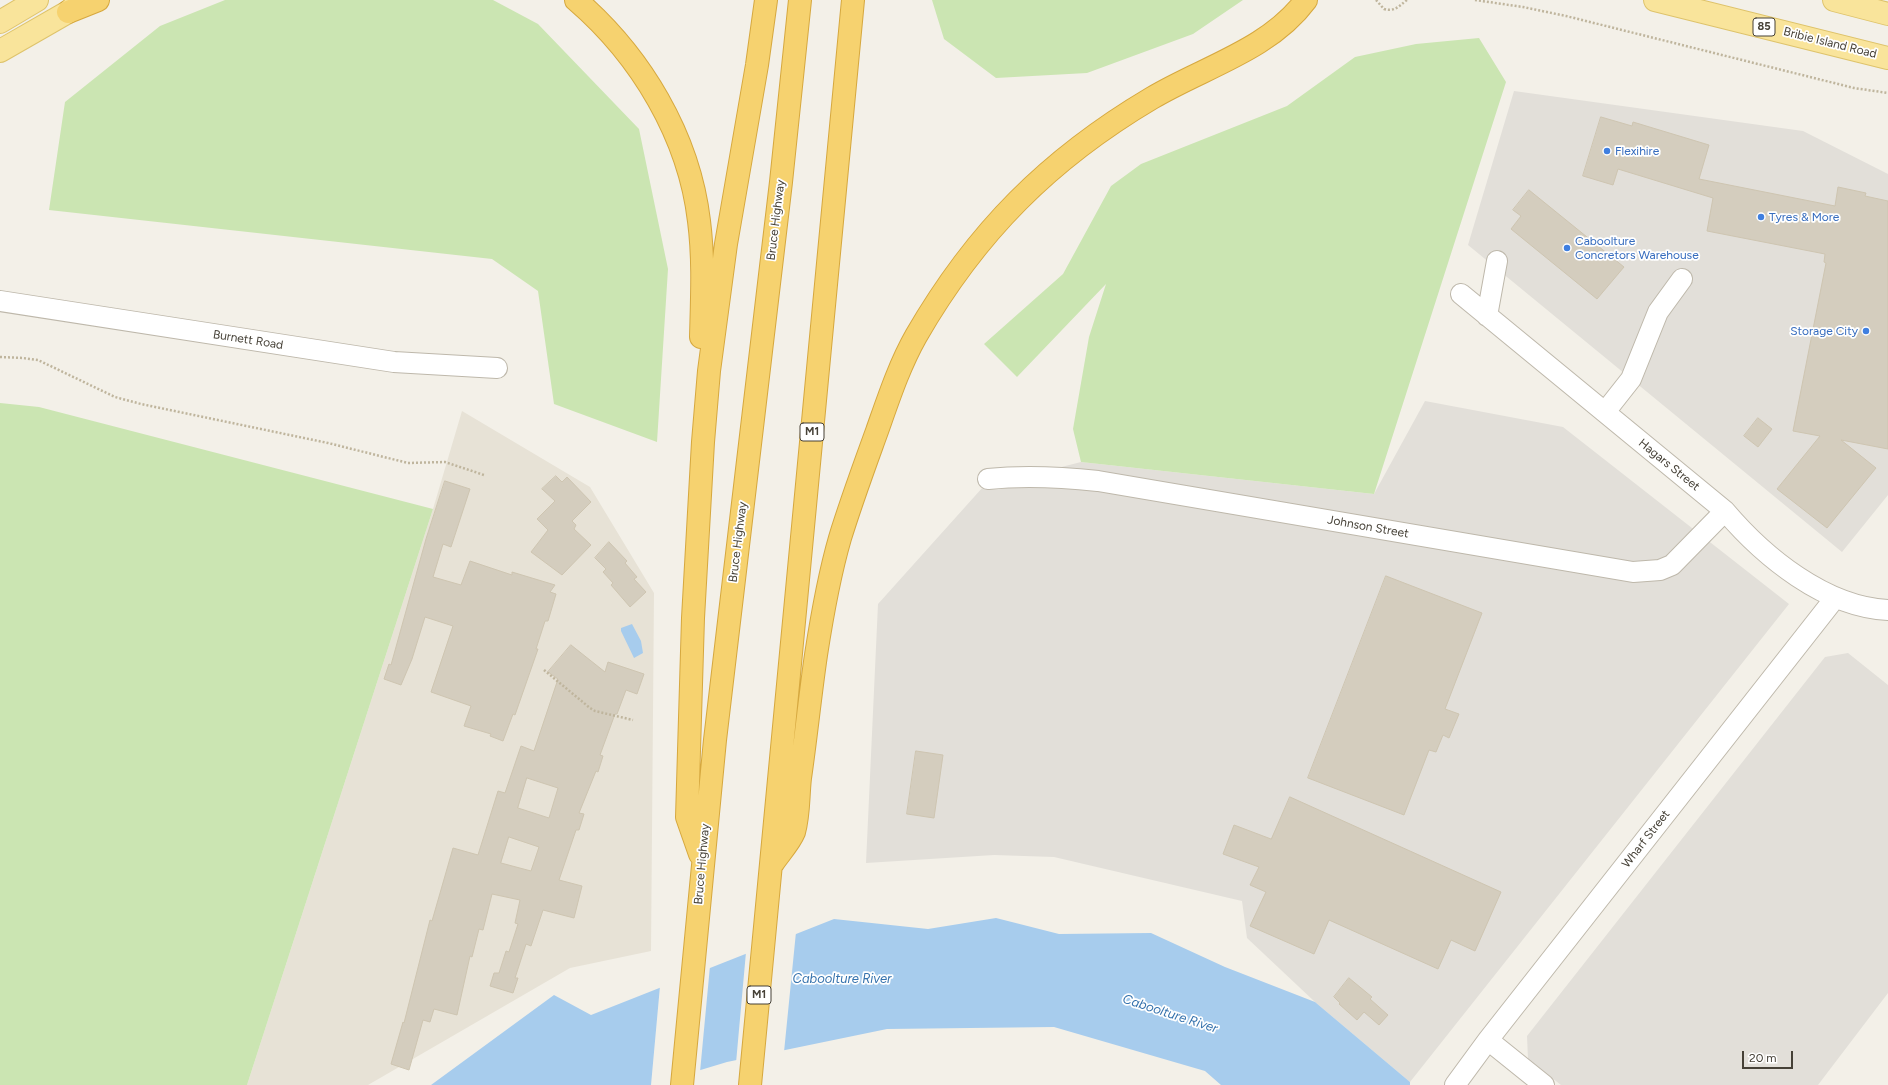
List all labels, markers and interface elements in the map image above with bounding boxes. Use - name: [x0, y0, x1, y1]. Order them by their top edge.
- road number: 85: [1753, 18, 1775, 36]
- street label: Bribie Island Road: [1782, 24, 1878, 62]
- place label: Flexihire: [1615, 144, 1659, 158]
- marker: Flexihire: [1602, 146, 1612, 156]
- street label: Bruce Highway: [764, 179, 788, 261]
- place label: Tyres & More: [1769, 210, 1839, 224]
- marker: Tyres & More: [1756, 212, 1766, 222]
- place label: Caboolture Concretors Warehouse: [1575, 234, 1699, 262]
- marker: Caboolture Concretors Warehouse: [1562, 243, 1572, 253]
- place label: Storage City: [1790, 324, 1858, 338]
- marker: Storage City: [1861, 326, 1871, 336]
- street label: Burnett Road: [212, 327, 284, 353]
- road number: M1: [800, 423, 824, 441]
- street label: Hagars Street: [1636, 436, 1702, 494]
- street label: Bruce Highway: [726, 501, 750, 583]
- street label: Johnson Street: [1326, 513, 1410, 541]
- street label: Wharf Street: [1619, 807, 1673, 871]
- street label: Bruce Highway: [691, 823, 713, 905]
- water label: Caboolture River: [793, 971, 891, 987]
- road number: M1: [747, 986, 771, 1004]
- water label: Caboolture River: [1121, 991, 1219, 1037]
- scale bar: [1744, 1043, 1795, 1069]
- text: 20 m: [1749, 1051, 1777, 1065]

